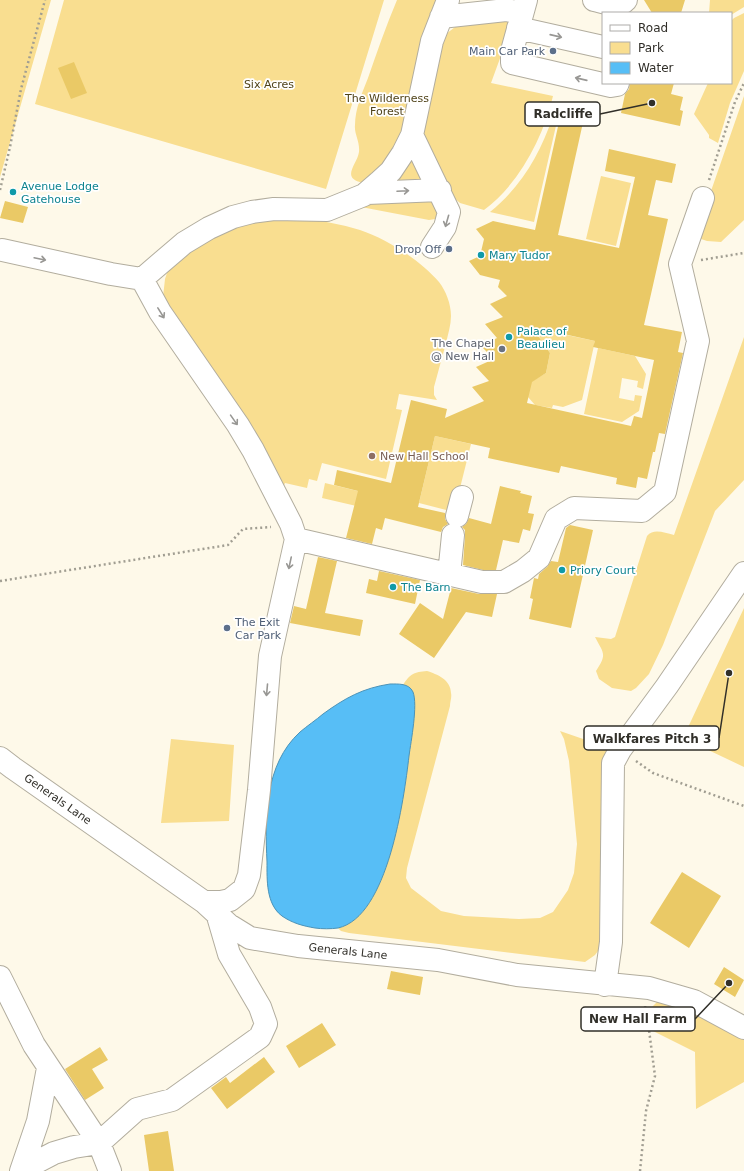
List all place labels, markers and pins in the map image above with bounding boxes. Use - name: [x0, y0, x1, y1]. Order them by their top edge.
- place label: Main Car Park: [469, 45, 546, 58]
- marker: Main Car Park: [548, 46, 558, 56]
- callout: Radcliffe: [525, 102, 600, 126]
- place label: Avenue Lodge Gatehouse: [21, 180, 99, 206]
- marker: Avenue Lodge Gatehouse: [8, 187, 18, 197]
- place label: Drop Off: [395, 243, 441, 256]
- marker: Drop Off: [444, 244, 454, 254]
- place label: Mary Tudor: [489, 249, 550, 262]
- marker: Mary Tudor: [476, 250, 486, 260]
- place label: Palace of Beaulieu: [517, 325, 568, 351]
- marker: Palace of Beaulieu: [504, 332, 514, 342]
- place label: The Chapel @ New Hall: [431, 337, 494, 363]
- marker: The Chapel @ New Hall: [497, 344, 507, 354]
- place label: New Hall School: [380, 450, 469, 463]
- marker: New Hall School: [367, 451, 377, 461]
- place label: Priory Court: [570, 564, 636, 577]
- marker: Priory Court: [557, 565, 567, 575]
- place label: The Barn: [400, 581, 451, 594]
- marker: The Barn: [388, 582, 398, 592]
- place label: The Exit Car Park: [234, 616, 282, 642]
- marker: The Exit Car Park: [222, 623, 232, 633]
- callout: Walkfares Pitch 3: [584, 726, 719, 750]
- callout: New Hall Farm: [581, 1007, 695, 1031]

